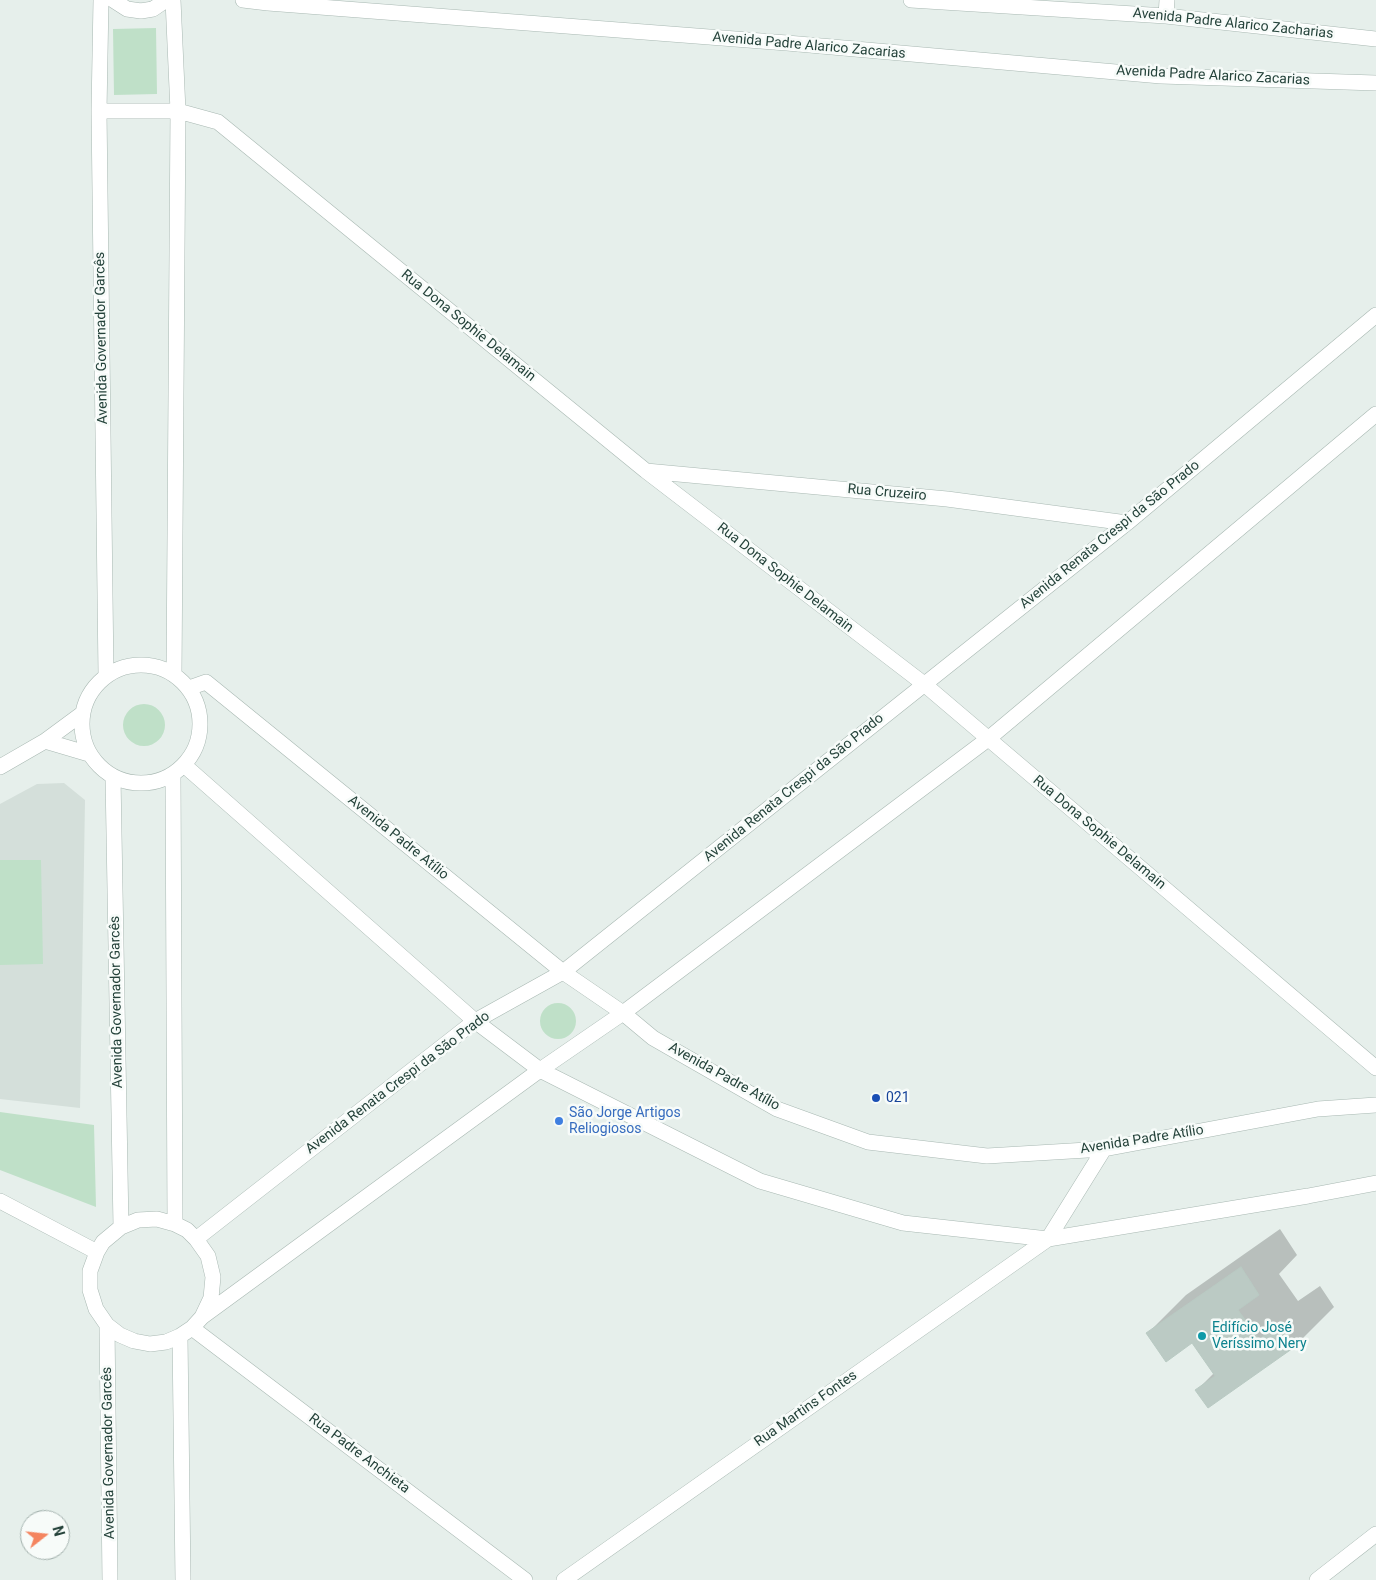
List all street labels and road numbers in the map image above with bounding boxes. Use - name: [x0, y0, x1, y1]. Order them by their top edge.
- street label: Avenida Padre Alarico Zacharias: [1132, 5, 1334, 43]
- street label: Avenida Padre Alarico Zacarias: [712, 29, 906, 63]
- street label: Avenida Padre Alarico Zacarias: [1116, 63, 1310, 89]
- street label: Avenida Governador Garcês: [92, 252, 112, 424]
- street label: Rua Dona Sophie Delamain: [397, 267, 539, 385]
- street label: Avenida Renata Crespi da São Prado: [1017, 457, 1203, 613]
- street label: Rua Cruzeiro: [847, 481, 927, 505]
- street label: Rua Dona Sophie Delamain: [714, 520, 856, 636]
- street label: Avenida Renata Crespi da São Prado: [701, 710, 887, 866]
- street label: Rua Dona Sophie Delamain: [1029, 772, 1169, 894]
- street label: Avenida Padre Atílio: [344, 792, 452, 884]
- street label: Avenida Governador Garcês: [107, 916, 127, 1088]
- street label: Avenida Renata Crespi da São Prado: [303, 1008, 493, 1158]
- street label: Avenida Padre Atílio: [665, 1039, 783, 1115]
- street label: Avenida Padre Atílio: [1079, 1122, 1205, 1158]
- street label: Avenida Governador Garcês: [99, 1367, 119, 1539]
- street label: Rua Martins Fontes: [751, 1367, 861, 1451]
- street label: Rua Padre Anchieta: [305, 1411, 413, 1497]

